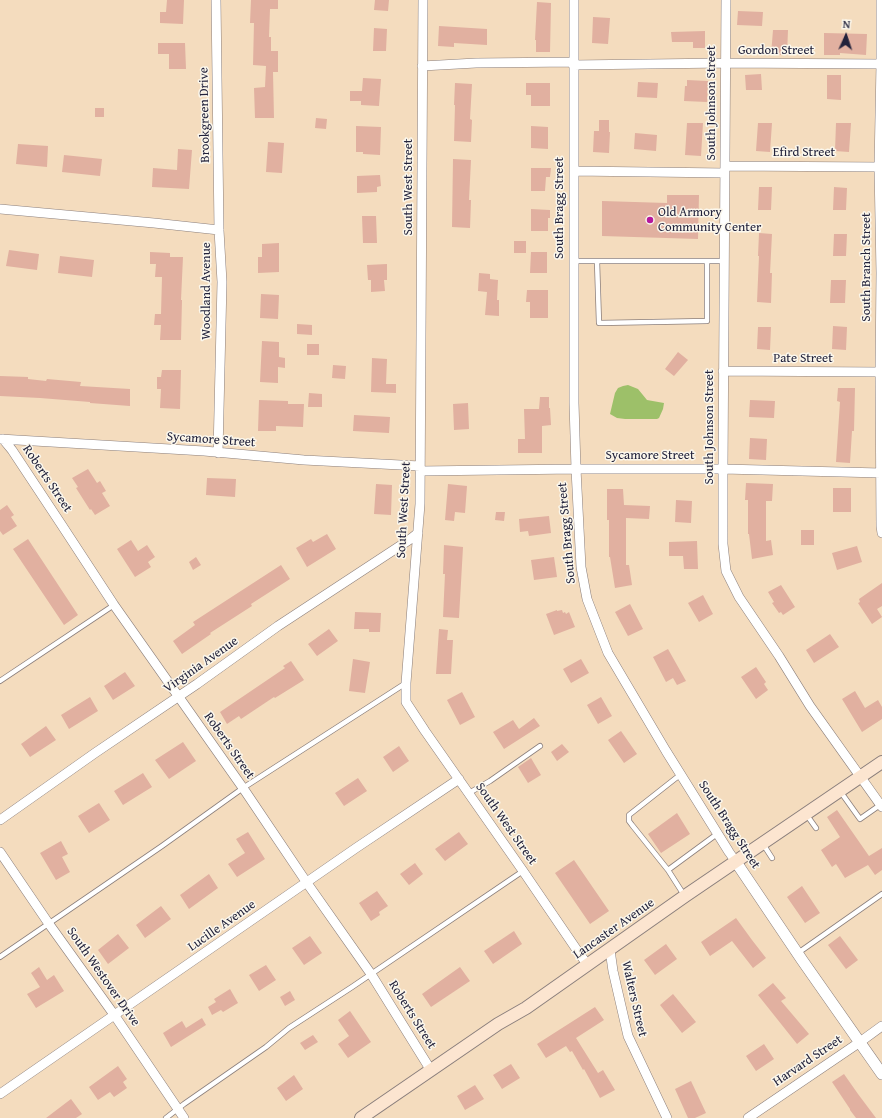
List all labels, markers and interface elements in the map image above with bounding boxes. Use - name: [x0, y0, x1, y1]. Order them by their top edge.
- north arrow: [826, 16, 866, 56]
- text: N: [843, 16, 851, 32]
- street label: Gordon Street: [738, 43, 814, 59]
- street label: South Johnson Street: [704, 46, 720, 160]
- street label: Brookgreen Drive: [196, 67, 214, 163]
- street label: South West Street: [401, 139, 417, 235]
- street label: Efird Street: [773, 145, 835, 161]
- street label: South Bragg Street: [552, 157, 568, 259]
- place label: Old Armory Community Center: [658, 205, 761, 236]
- street label: South Branch Street: [859, 212, 875, 322]
- marker: Old Armory Community Center: [645, 215, 655, 225]
- street label: Woodland Avenue: [199, 242, 215, 340]
- street label: Pate Street: [773, 351, 833, 367]
- street label: South Johnson Street: [702, 370, 718, 484]
- street label: Sycamore Street: [166, 429, 256, 451]
- street label: Roberts Street: [19, 442, 75, 516]
- street label: Sycamore Street: [606, 448, 694, 464]
- street label: South West Street: [394, 461, 414, 559]
- street label: South Bragg Street: [555, 481, 579, 585]
- street label: Virginia Avenue: [161, 634, 241, 696]
- street label: Roberts Street: [200, 710, 258, 782]
- street label: South Bragg Street: [695, 778, 763, 872]
- street label: South West Street: [472, 780, 540, 868]
- street label: Lancaster Avenue: [570, 895, 658, 963]
- street label: Lucille Avenue: [185, 897, 259, 955]
- street label: South Westover Drive: [63, 925, 143, 1029]
- street label: Walters Street: [618, 960, 650, 1038]
- street label: Roberts Street: [385, 978, 439, 1052]
- street label: Harvard Street: [770, 1032, 846, 1090]

